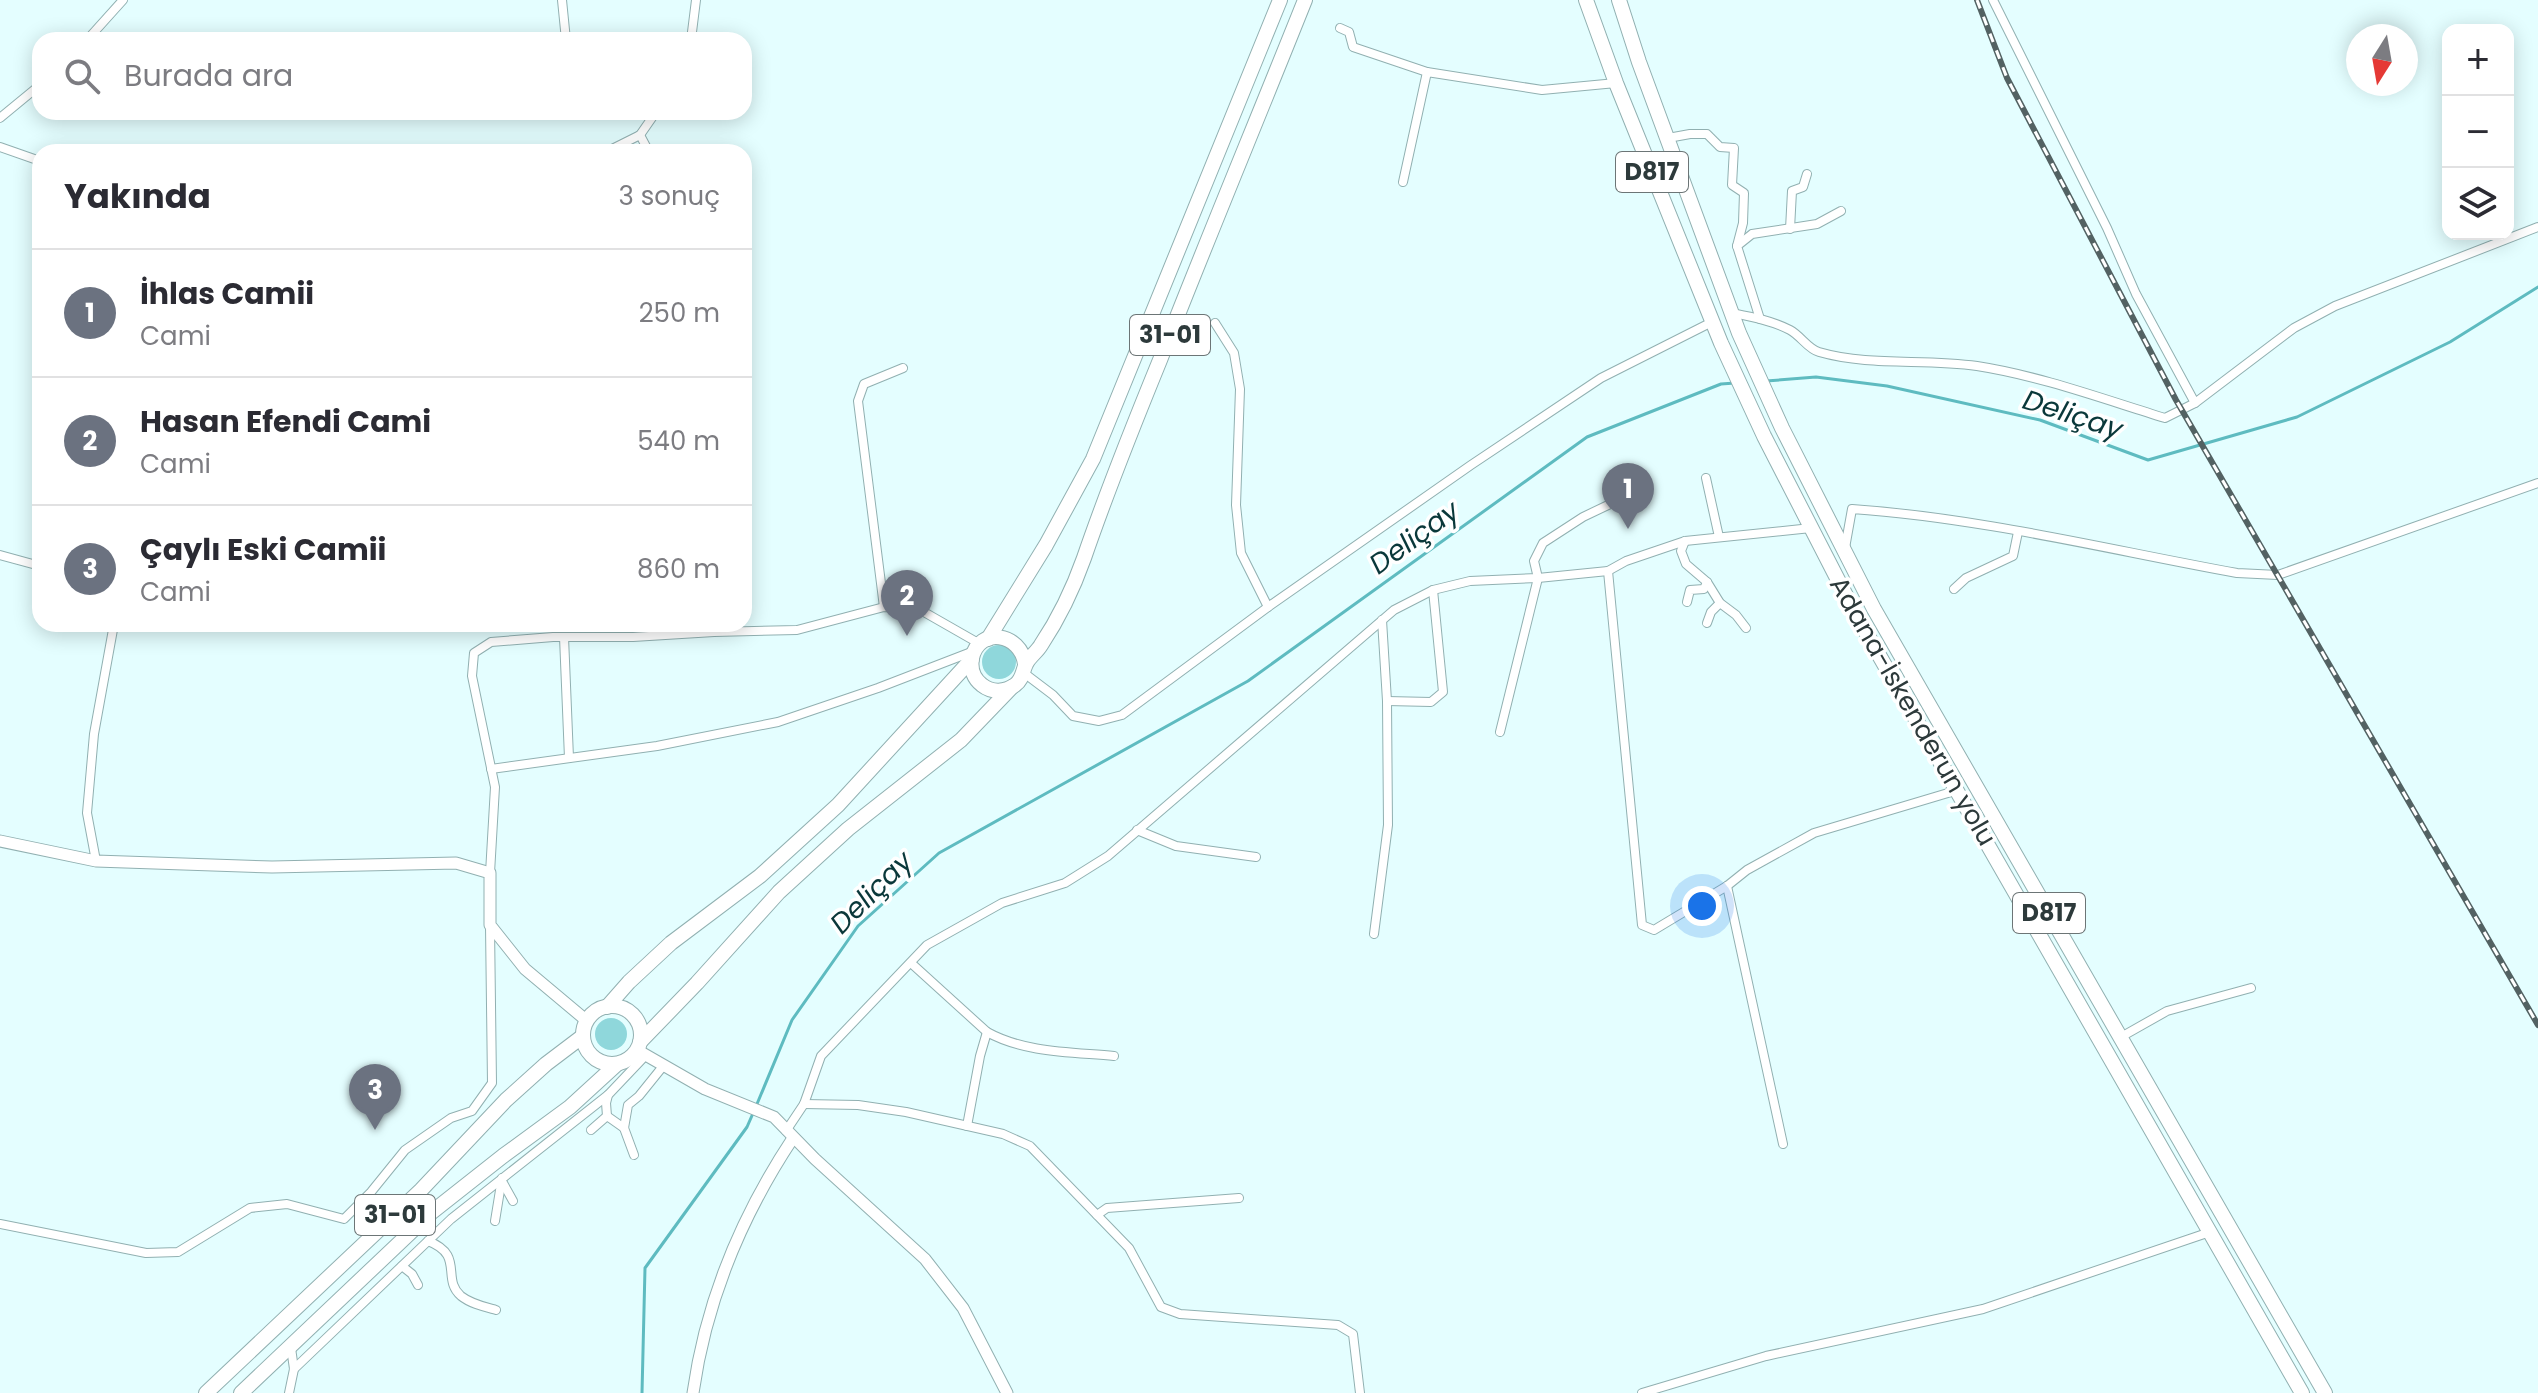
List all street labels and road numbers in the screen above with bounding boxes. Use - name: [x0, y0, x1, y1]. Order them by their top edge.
- road number: D817: [1616, 152, 1688, 192]
- road number: 31-01: [1130, 315, 1210, 355]
- street label: Adana-İskenderun yolu: [1821, 570, 2005, 852]
- road number: D817: [2013, 893, 2085, 933]
- road number: 31-01: [355, 1195, 435, 1235]

